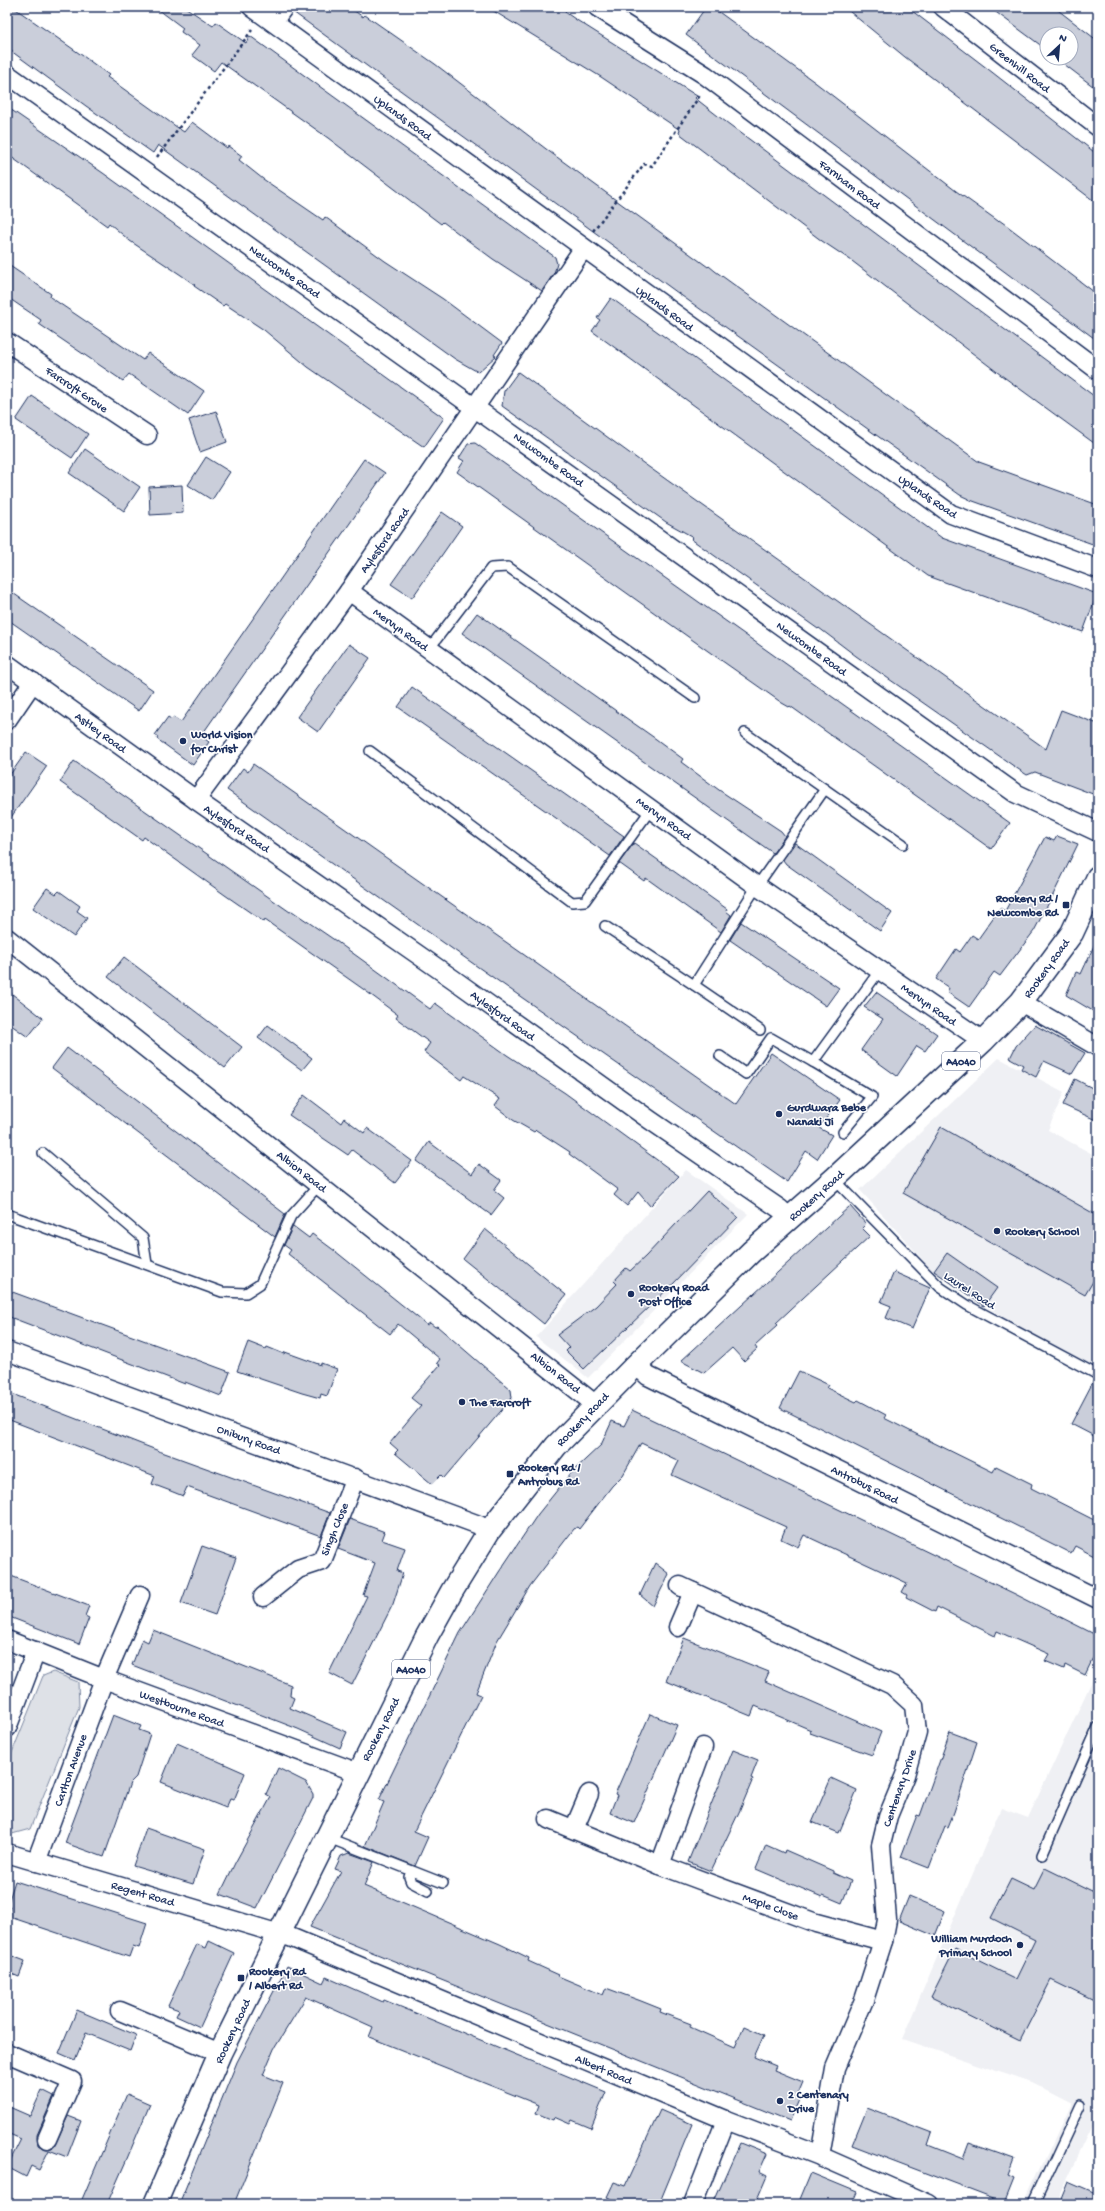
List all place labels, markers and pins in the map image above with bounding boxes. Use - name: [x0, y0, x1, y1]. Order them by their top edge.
- place label: World Vision for Christ: [190, 729, 253, 757]
- marker: World Vision for Christ: [178, 736, 188, 746]
- place label: Rookery Rd / Newcombe Rd: [987, 893, 1060, 921]
- marker: Rookery Rd / Newcombe Rd: [1061, 900, 1071, 910]
- place label: Gurdwara Bebe Nanaki Ji: [787, 1102, 867, 1130]
- marker: Gurdwara Bebe Nanaki Ji: [774, 1109, 784, 1119]
- marker: Rookery School: [992, 1226, 1002, 1236]
- place label: Rookery School: [1004, 1226, 1080, 1240]
- place label: Rookery Road Post Office: [638, 1282, 710, 1310]
- marker: Rookery Road Post Office: [626, 1289, 636, 1299]
- marker: The Farcroft: [457, 1397, 467, 1407]
- place label: The Farcroft: [469, 1397, 531, 1411]
- place label: Rookery Rd / Antrobus Rd: [517, 1462, 581, 1490]
- marker: Rookery Rd / Antrobus Rd: [505, 1469, 515, 1479]
- place label: William Murdoch Primary School: [930, 1933, 1013, 1961]
- marker: William Murdoch Primary School: [1015, 1940, 1025, 1950]
- place label: Rookery Rd / Albert Rd: [248, 1966, 308, 1994]
- marker: Rookery Rd / Albert Rd: [236, 1973, 246, 1983]
- place label: 2 Centenary Drive: [787, 2089, 849, 2117]
- marker: 2 Centenary Drive: [775, 2096, 785, 2106]

